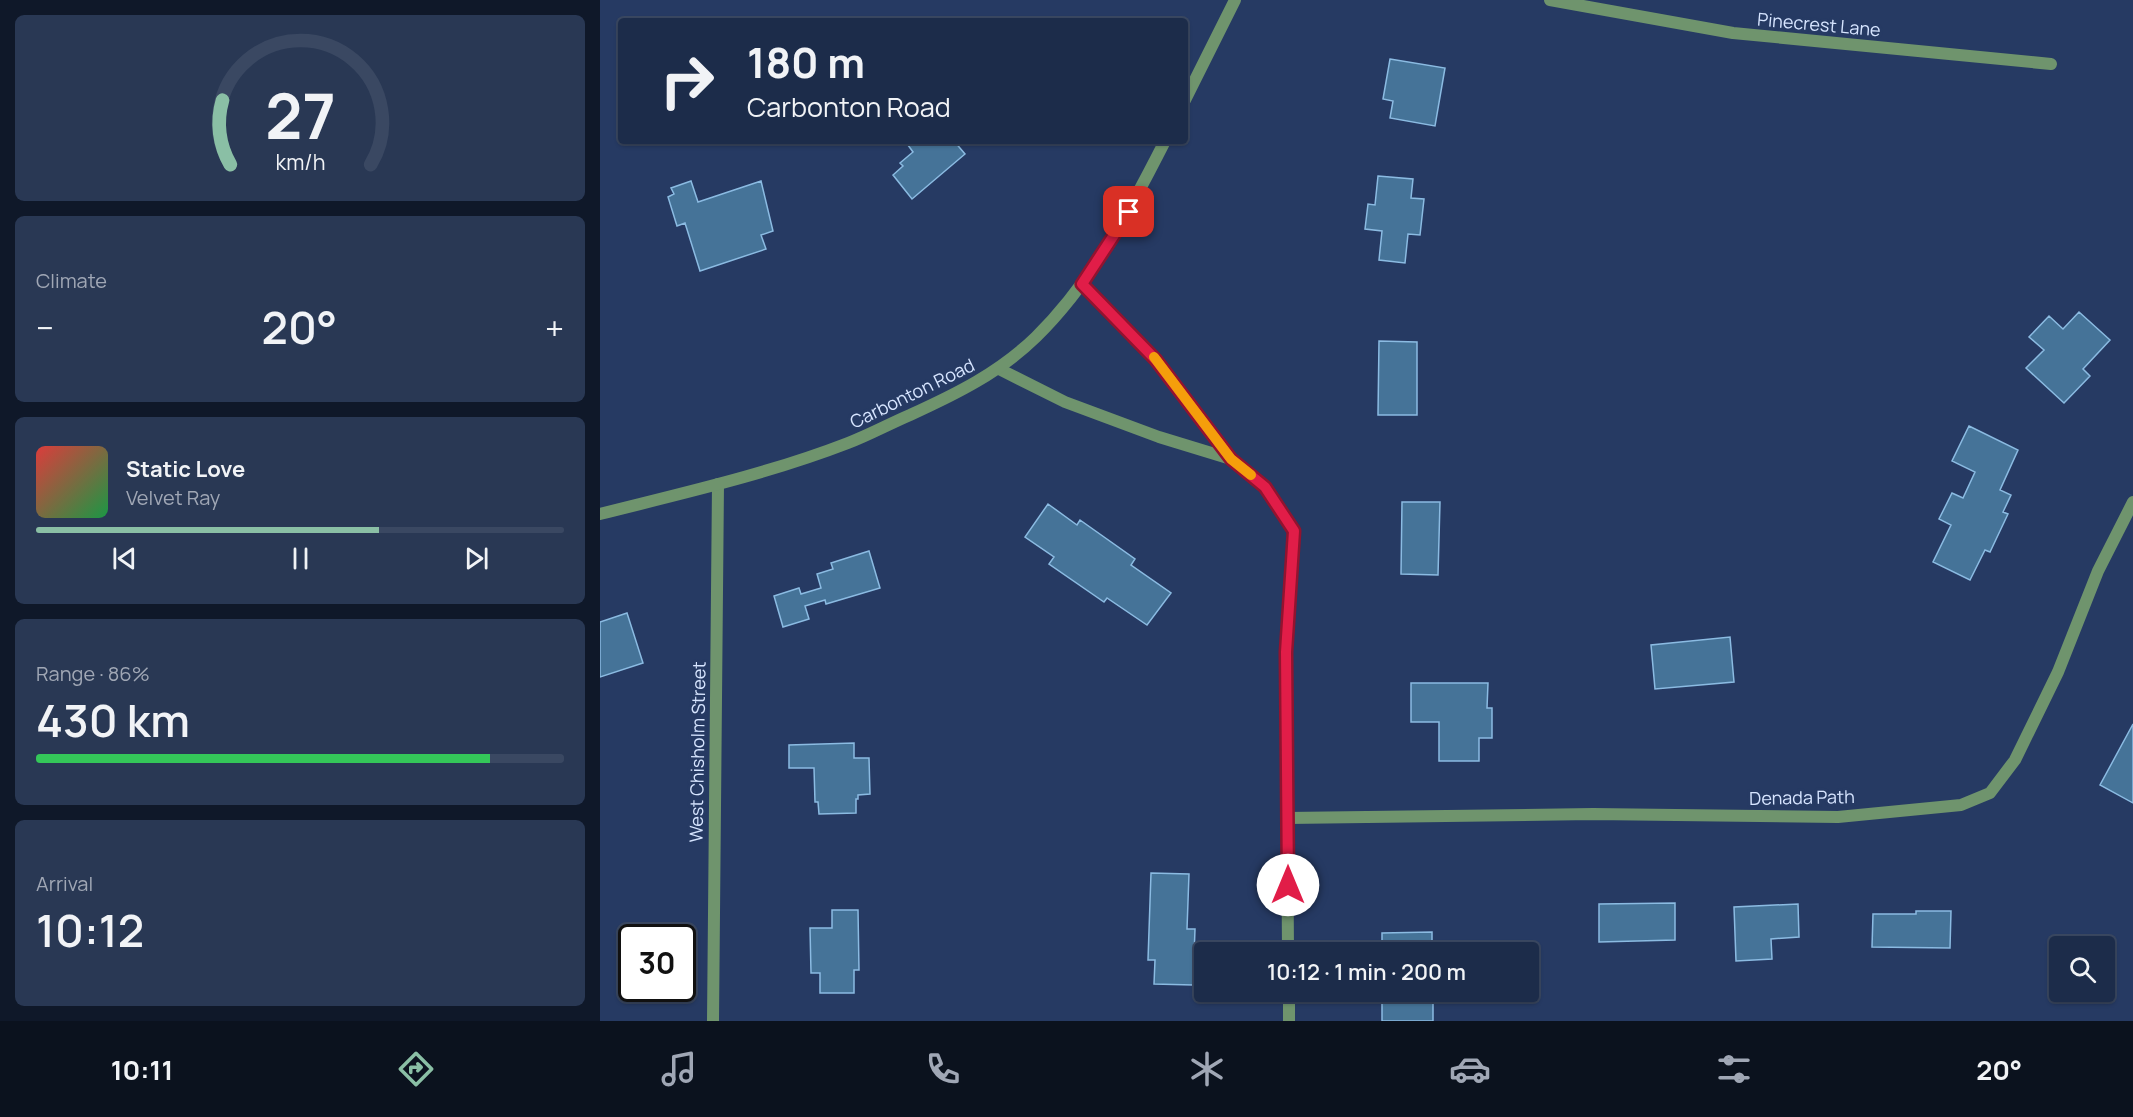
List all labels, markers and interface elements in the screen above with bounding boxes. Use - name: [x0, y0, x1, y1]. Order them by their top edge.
- street label: Pinecrest Lane: [1756, 7, 1882, 41]
- text: 180 m: [747, 33, 865, 91]
- icon: right: [648, 42, 726, 120]
- text: 27: [265, 72, 335, 158]
- text: Carbonton Road: [747, 88, 951, 125]
- text: km/h: [275, 147, 325, 176]
- pin: [1103, 186, 1154, 237]
- icon: arrive: [1112, 195, 1145, 228]
- text: Climate: [36, 267, 107, 294]
- text: 20°: [262, 296, 337, 358]
- text: −: [36, 305, 54, 350]
- text: +: [545, 305, 564, 350]
- street label: Carbonton Road: [846, 352, 978, 434]
- text: Static Love: [126, 454, 245, 484]
- text: Velvet Ray: [126, 484, 220, 511]
- icon: previous: [108, 542, 141, 575]
- icon: pause: [284, 542, 317, 575]
- icon: next: [460, 542, 493, 575]
- text: Range · 86%: [36, 660, 150, 687]
- street label: West Chisholm Street: [683, 661, 711, 843]
- text: 430 km: [36, 689, 190, 751]
- street label: Denada Path: [1749, 784, 1855, 810]
- position arrow: [1256, 853, 1320, 917]
- text: Arrival: [36, 870, 93, 897]
- text: 10:12: [36, 899, 144, 961]
- speed limit sign: 30: [618, 924, 696, 1002]
- map controls: [2049, 936, 2115, 1002]
- button: search: [2049, 936, 2115, 1002]
- text: 10:12 · 1 min · 200 m: [1267, 957, 1466, 987]
- icon: directions: [395, 1048, 437, 1090]
- icon: music: [658, 1048, 700, 1090]
- icon: phone: [922, 1048, 964, 1090]
- icon: climate: [1186, 1048, 1228, 1090]
- icon: car: [1449, 1048, 1491, 1090]
- icon: filters: [1713, 1048, 1755, 1090]
- text: 10:11: [111, 1051, 173, 1088]
- text: 20°: [1976, 1051, 2022, 1088]

